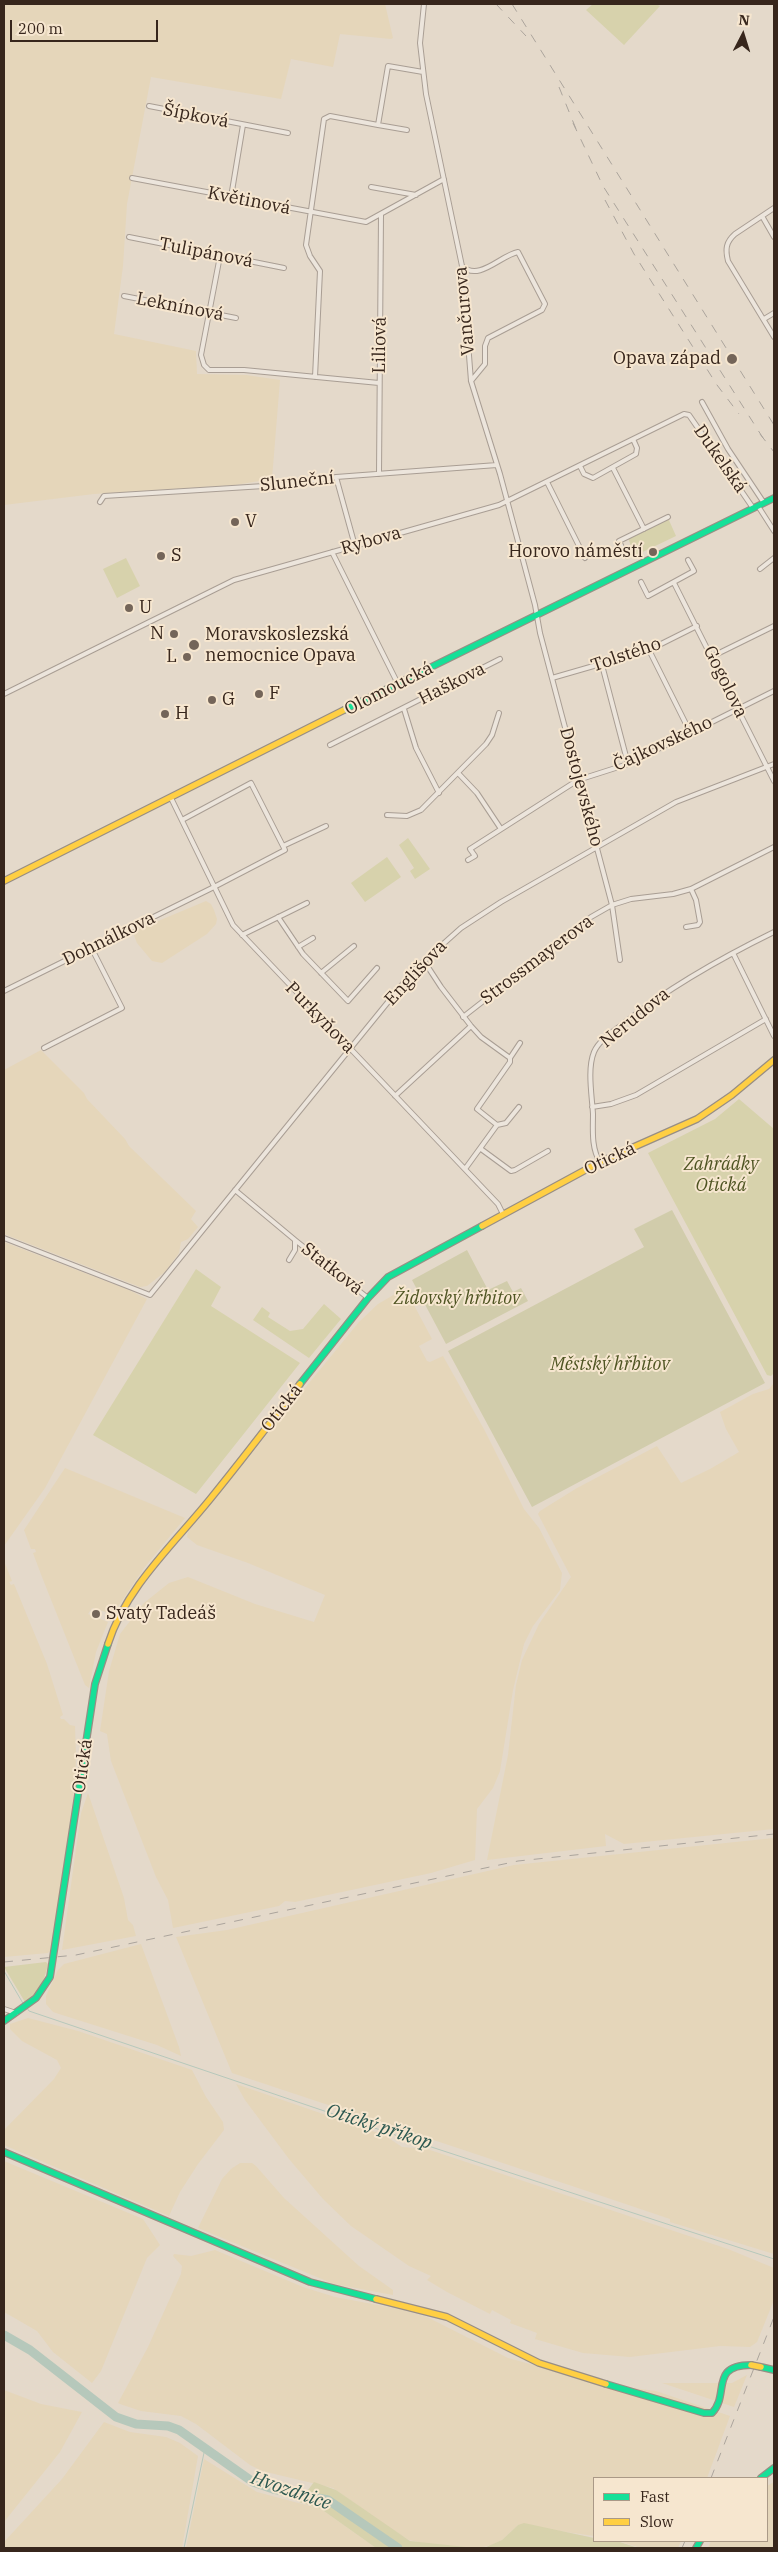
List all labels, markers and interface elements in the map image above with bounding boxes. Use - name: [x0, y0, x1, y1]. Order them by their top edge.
- scale bar: [12, 10, 160, 42]
- north arrow: [718, 10, 768, 60]
- text: N: [738, 11, 751, 30]
- text: 200 m: [18, 19, 63, 38]
- street label: Šípková: [161, 99, 231, 133]
- street label: Květinová: [206, 182, 292, 220]
- street label: Tulipánová: [157, 233, 255, 273]
- street label: Vančurova: [450, 265, 480, 357]
- street label: Leknínová: [134, 288, 226, 326]
- street label: Liliová: [369, 317, 391, 373]
- place label: Opava západ: [613, 348, 721, 370]
- marker: Opava západ: [725, 352, 739, 366]
- street label: Dukelská: [689, 421, 751, 497]
- street label: Sluneční: [259, 467, 335, 497]
- place label: V: [245, 511, 257, 533]
- marker: V: [229, 516, 241, 528]
- street label: Rybova: [338, 522, 404, 560]
- place label: Horovo náměstí: [508, 541, 643, 563]
- place label: S: [171, 545, 182, 567]
- marker: Horovo náměstí: [647, 546, 659, 558]
- marker: S: [155, 550, 167, 562]
- place label: U: [139, 597, 152, 619]
- marker: U: [123, 602, 135, 614]
- place label: N: [150, 623, 164, 645]
- place label: Moravskoslezská nemocnice Opava: [205, 624, 356, 666]
- marker: N: [168, 628, 180, 640]
- street label: Tolstého: [588, 633, 664, 677]
- marker: Moravskoslezská nemocnice Opava: [187, 638, 201, 652]
- street label: Gogolova: [698, 642, 752, 722]
- place label: L: [166, 646, 177, 668]
- marker: L: [181, 651, 193, 663]
- street label: Olomoucká: [341, 657, 437, 721]
- street label: Haškova: [415, 658, 489, 710]
- place label: F: [269, 683, 280, 705]
- marker: F: [253, 688, 265, 700]
- place label: G: [222, 689, 235, 711]
- marker: G: [206, 694, 218, 706]
- place label: H: [175, 703, 189, 725]
- marker: H: [159, 708, 171, 720]
- street label: Čajkovského: [610, 712, 716, 776]
- street label: Dostojevského: [555, 725, 607, 849]
- street label: Dohnálkova: [59, 907, 159, 971]
- street label: Strossmayerova: [476, 911, 598, 1009]
- street label: Englišova: [380, 936, 452, 1010]
- street label: Purkyňova: [281, 978, 359, 1058]
- street label: Nerudova: [596, 983, 674, 1053]
- street label: Otická: [581, 1138, 639, 1180]
- park label: Zahrádky Otická: [684, 1154, 758, 1196]
- street label: Statková: [297, 1238, 367, 1300]
- park label: Židovský hřbitov: [394, 1288, 520, 1310]
- park label: Městský hřbitov: [550, 1354, 670, 1376]
- street label: Otická: [257, 1380, 307, 1436]
- place label: Svatý Tadeáš: [106, 1603, 216, 1625]
- marker: Svatý Tadeáš: [90, 1608, 102, 1620]
- street label: Otická: [69, 1737, 97, 1795]
- water label: Otický příkop: [323, 2099, 435, 2155]
- water label: Hvozdnice: [248, 2467, 334, 2515]
- legend: [593, 2477, 768, 2542]
- text: Fast: [640, 2487, 670, 2506]
- text: Slow: [640, 2512, 673, 2531]

